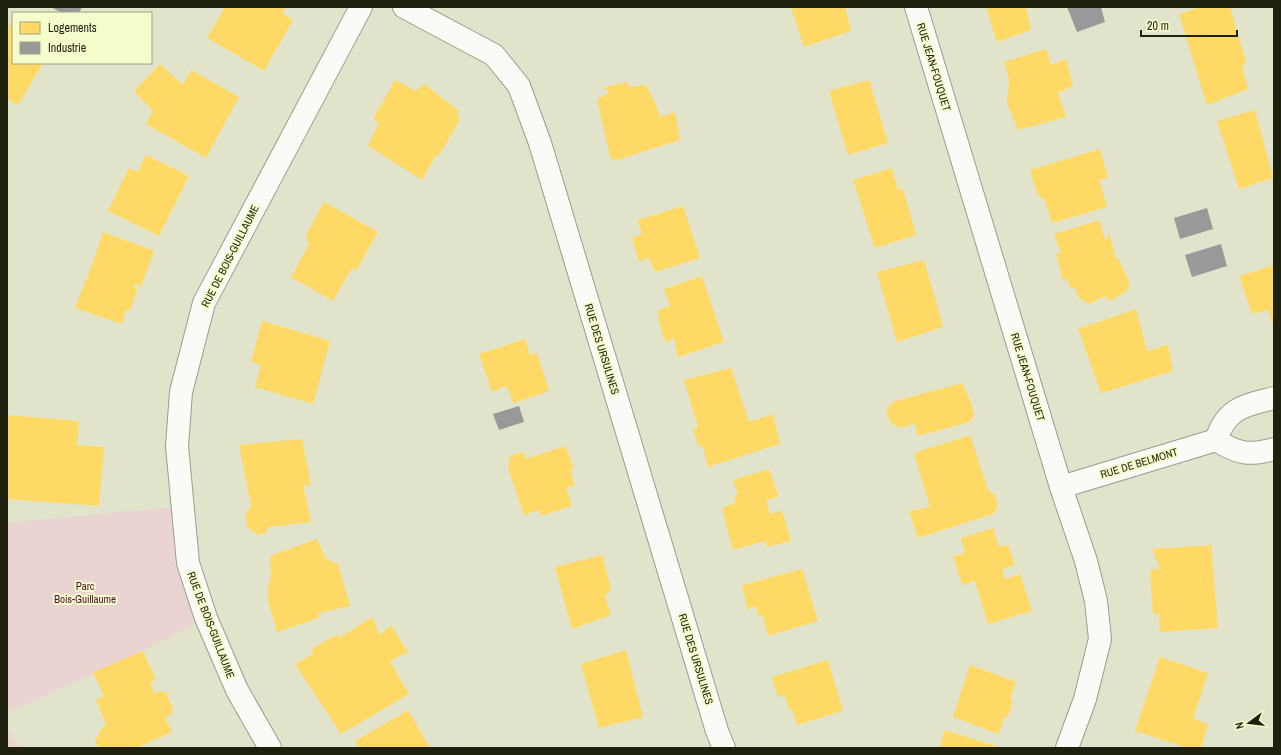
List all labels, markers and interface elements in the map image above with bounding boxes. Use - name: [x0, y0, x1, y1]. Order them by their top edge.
- legend: [12, 12, 152, 64]
- scale bar: [1141, 12, 1237, 38]
- text: 20 m: [1147, 18, 1169, 34]
- text: Logements: [48, 20, 97, 36]
- street label: RUE JEAN-FOUQUET: [914, 21, 954, 113]
- text: Industrie: [48, 40, 86, 56]
- street label: RUE DE BOIS-GUILLAUME: [198, 202, 262, 310]
- street label: RUE DES URSULINES: [582, 302, 622, 396]
- street label: RUE JEAN-FOUQUET: [1008, 331, 1048, 423]
- street label: RUE DE BELMONT: [1099, 444, 1180, 481]
- street label: RUE DE BOIS-GUILLAUME: [184, 570, 238, 680]
- park label: Parc Bois-Guillaume: [54, 579, 116, 606]
- street label: RUE DES URSULINES: [676, 612, 716, 706]
- north arrow: [1229, 703, 1269, 743]
- text: N: [1232, 721, 1247, 731]

